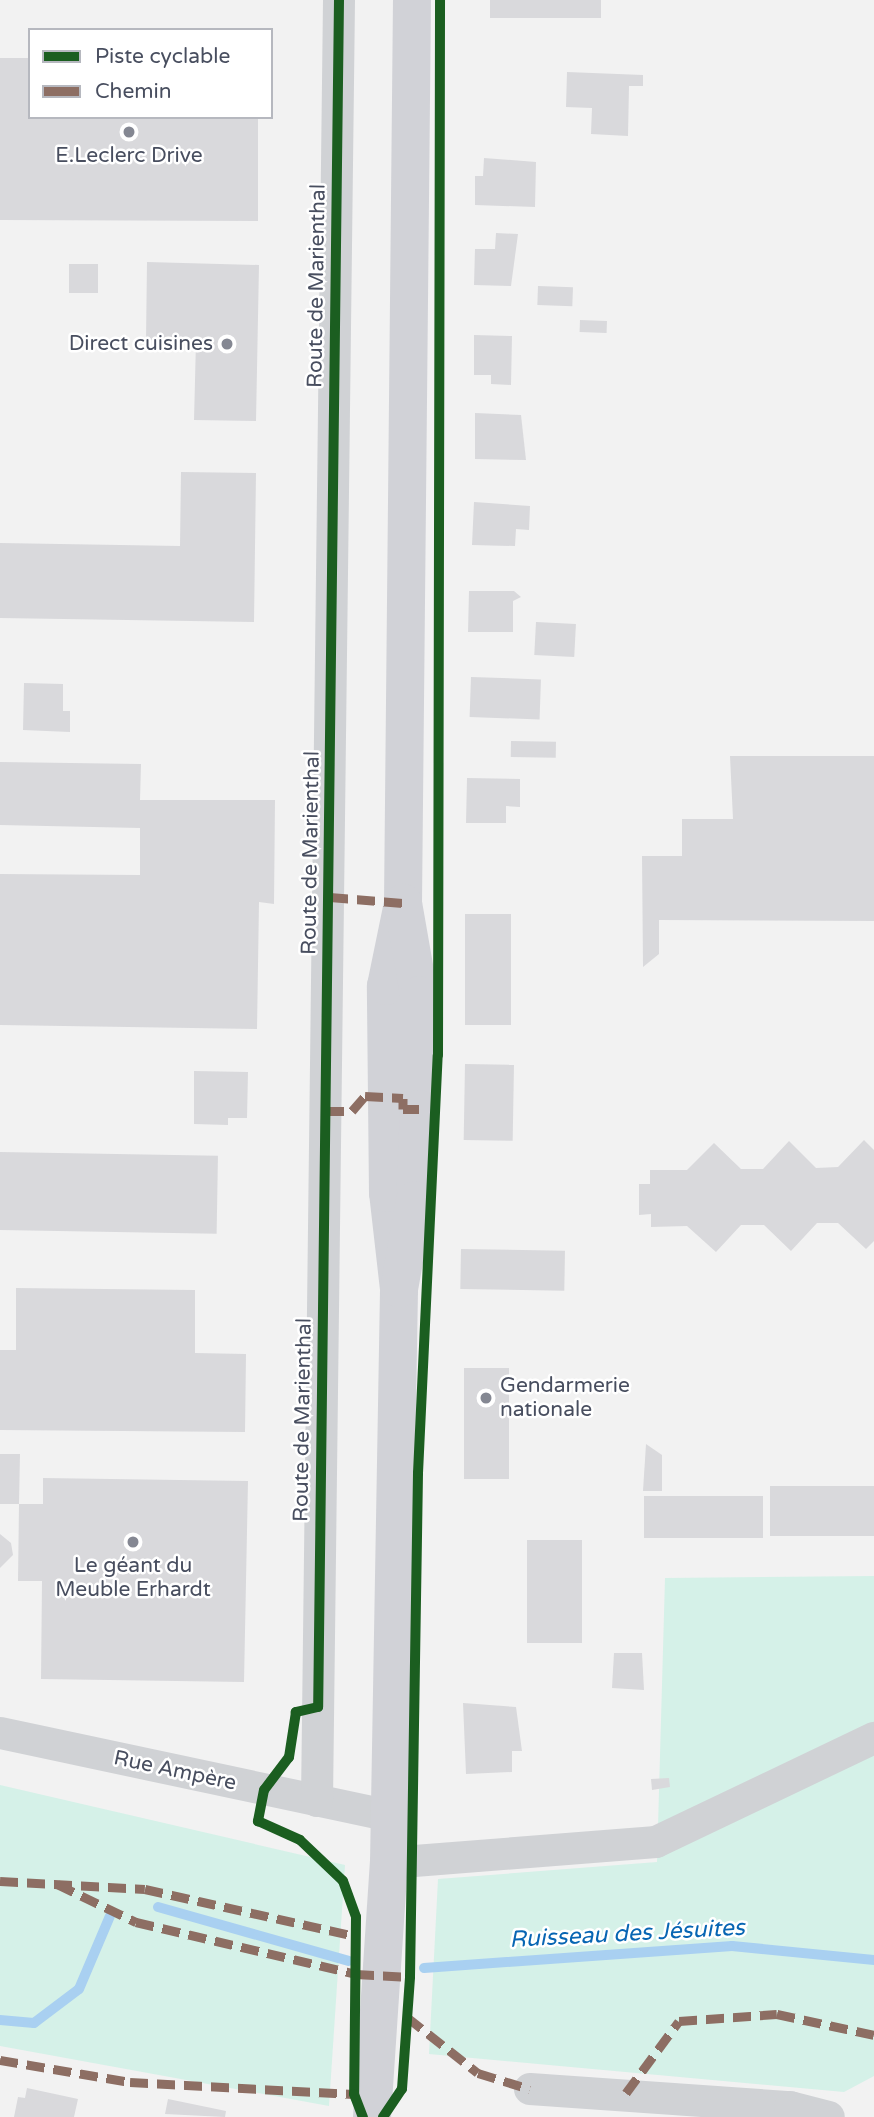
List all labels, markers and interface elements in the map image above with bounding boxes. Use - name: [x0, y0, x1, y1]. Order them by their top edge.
- legend: [28, 28, 273, 119]
- text: Piste cyclable: [95, 44, 230, 69]
- text: Chemin: [95, 79, 172, 104]
- marker: E.Leclerc Drive: [121, 124, 137, 140]
- place label: E.Leclerc Drive: [55, 143, 203, 169]
- street label: Route de Marienthal: [303, 184, 331, 388]
- place label: Direct cuisines: [69, 331, 213, 357]
- marker: Direct cuisines: [219, 336, 235, 352]
- street label: Route de Marienthal: [297, 751, 325, 955]
- street label: Route de Marienthal: [289, 1318, 317, 1522]
- place label: Gendarmerie nationale: [500, 1373, 630, 1423]
- marker: Gendarmerie nationale: [478, 1390, 494, 1406]
- marker: Le géant du Meuble Erhardt: [125, 1534, 141, 1550]
- place label: Le géant du Meuble Erhardt: [55, 1553, 211, 1603]
- street label: Rue Ampère: [111, 1746, 239, 1796]
- water label: Ruisseau des Jésuites: [509, 1914, 745, 1954]

